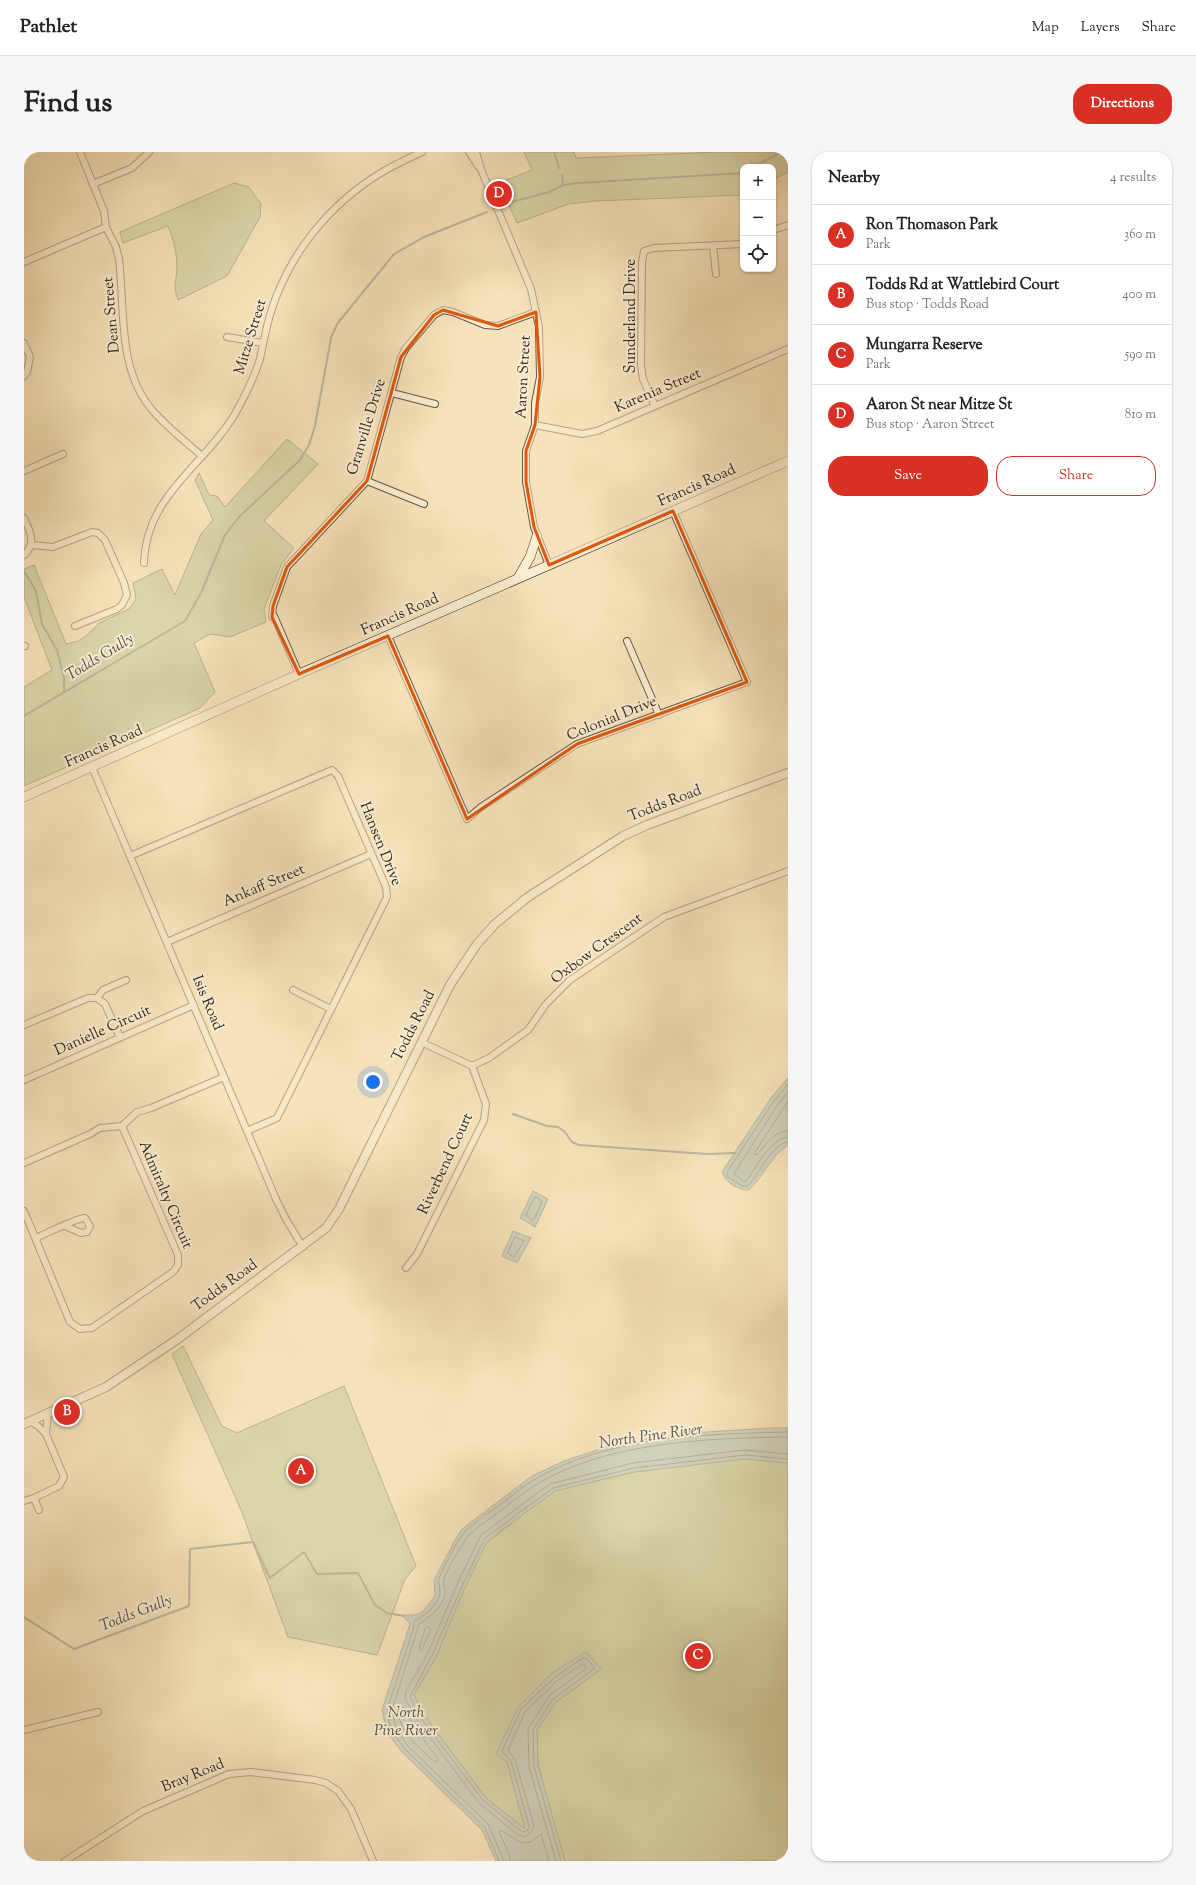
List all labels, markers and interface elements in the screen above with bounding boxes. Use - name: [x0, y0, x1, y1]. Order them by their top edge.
- text: Pathlet: [20, 14, 77, 41]
- text: Map: [1032, 18, 1059, 38]
- text: Layers: [1081, 18, 1119, 38]
- text: Share: [1141, 18, 1176, 38]
- text: Find us: [24, 84, 112, 124]
- button: Directions: [1073, 84, 1172, 124]
- map controls: [740, 164, 776, 272]
- button: +: [740, 164, 776, 200]
- text: Nearby: [828, 166, 880, 190]
- text: 4 results: [1110, 169, 1156, 187]
- pin: D: [486, 179, 512, 209]
- button: −: [740, 200, 776, 236]
- text: Ron Thomason Park: [866, 215, 998, 236]
- text: A: [836, 226, 846, 244]
- text: 360 m: [1124, 226, 1156, 244]
- button: locate: [740, 236, 776, 272]
- text: Park: [866, 236, 891, 254]
- street label: Sunderland Drive: [621, 259, 642, 373]
- text: Todds Rd at Wattlebird Court: [866, 275, 1059, 296]
- street label: Dean Street: [98, 276, 126, 354]
- text: B: [837, 286, 845, 304]
- text: 400 m: [1122, 286, 1156, 304]
- text: Bus stop · Todds Road: [866, 296, 989, 314]
- street label: Mitze Street: [230, 297, 272, 377]
- street label: Aaron Street: [511, 335, 537, 419]
- text: Mungarra Reserve: [866, 335, 983, 356]
- text: C: [836, 346, 846, 364]
- text: 590 m: [1125, 346, 1156, 364]
- text: Park: [866, 356, 891, 374]
- street label: Karenia Street: [611, 363, 705, 419]
- street label: Granville Drive: [342, 376, 392, 478]
- text: Aaron St near Mitze St: [866, 395, 1012, 416]
- text: D: [836, 406, 846, 424]
- text: 810 m: [1125, 406, 1156, 424]
- text: Bus stop · Aaron Street: [866, 416, 995, 434]
- button: Save: [828, 456, 988, 496]
- button: Share: [996, 456, 1156, 496]
- street label: Francis Road: [655, 459, 740, 513]
- street label: Francis Road: [358, 588, 443, 642]
- water label: Todds Gully: [61, 628, 139, 687]
- street label: Colonial Drive: [564, 691, 660, 747]
- street label: Francis Road: [62, 720, 147, 774]
- street label: Todds Road: [625, 780, 705, 828]
- street label: Hansen Drive: [354, 799, 406, 889]
- street label: Ankaff Street: [220, 859, 308, 913]
- street label: Oxbow Crescent: [547, 908, 647, 990]
- street label: Isis Road: [186, 972, 228, 1034]
- street label: Todds Road: [387, 986, 441, 1065]
- street label: Danielle Circuit: [51, 1000, 155, 1062]
- your location: [363, 1072, 383, 1092]
- street label: Riverbend Court: [413, 1110, 479, 1218]
- street label: Admiralty Circuit: [133, 1138, 197, 1252]
- street label: Todds Road: [188, 1255, 263, 1317]
- pin: B: [54, 1397, 80, 1427]
- water label: North Pine River: [598, 1418, 705, 1456]
- pin: A: [288, 1456, 314, 1486]
- water label: Todds Gully: [96, 1589, 176, 1638]
- pin: C: [685, 1641, 711, 1671]
- water label: North Pine River: [374, 1702, 438, 1743]
- street label: Bray Road: [158, 1754, 228, 1798]

